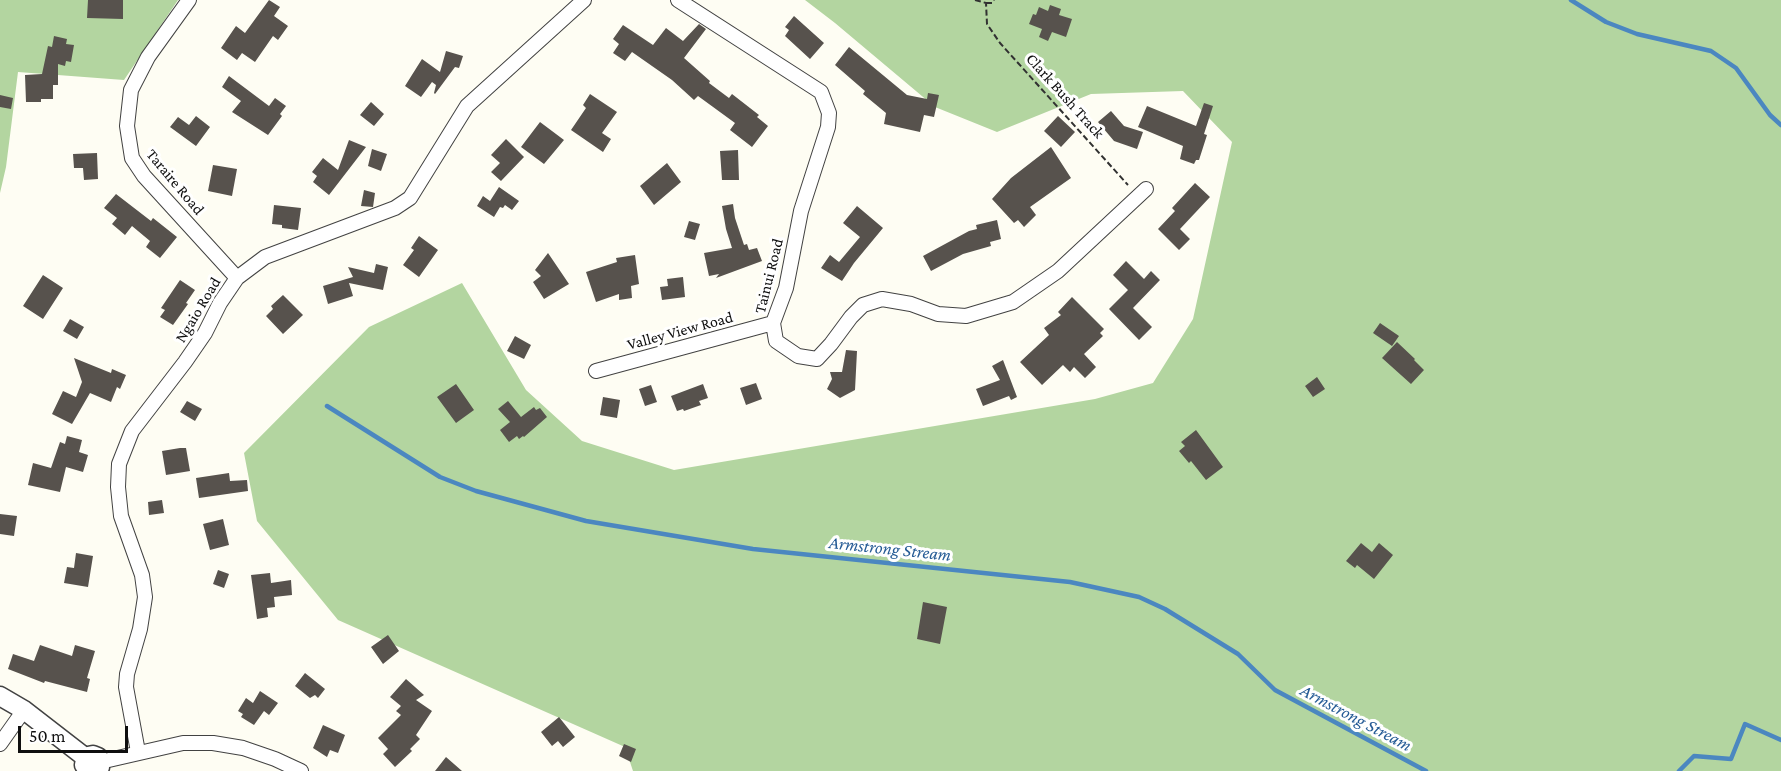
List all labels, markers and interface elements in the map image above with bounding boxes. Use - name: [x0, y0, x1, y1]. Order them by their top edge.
- street label: Clark Bush Track: [1022, 49, 1108, 143]
- street label: Taraire Road: [142, 145, 208, 219]
- street label: Tainui Road: [750, 237, 788, 315]
- street label: Ngaio Road: [171, 274, 225, 346]
- street label: Valley View Road: [625, 308, 735, 354]
- water label: Armstrong Stream: [828, 532, 952, 566]
- water label: Armstrong Stream: [1297, 680, 1415, 756]
- scale bar: [21, 714, 130, 752]
- text: 50 m: [29, 726, 66, 746]

